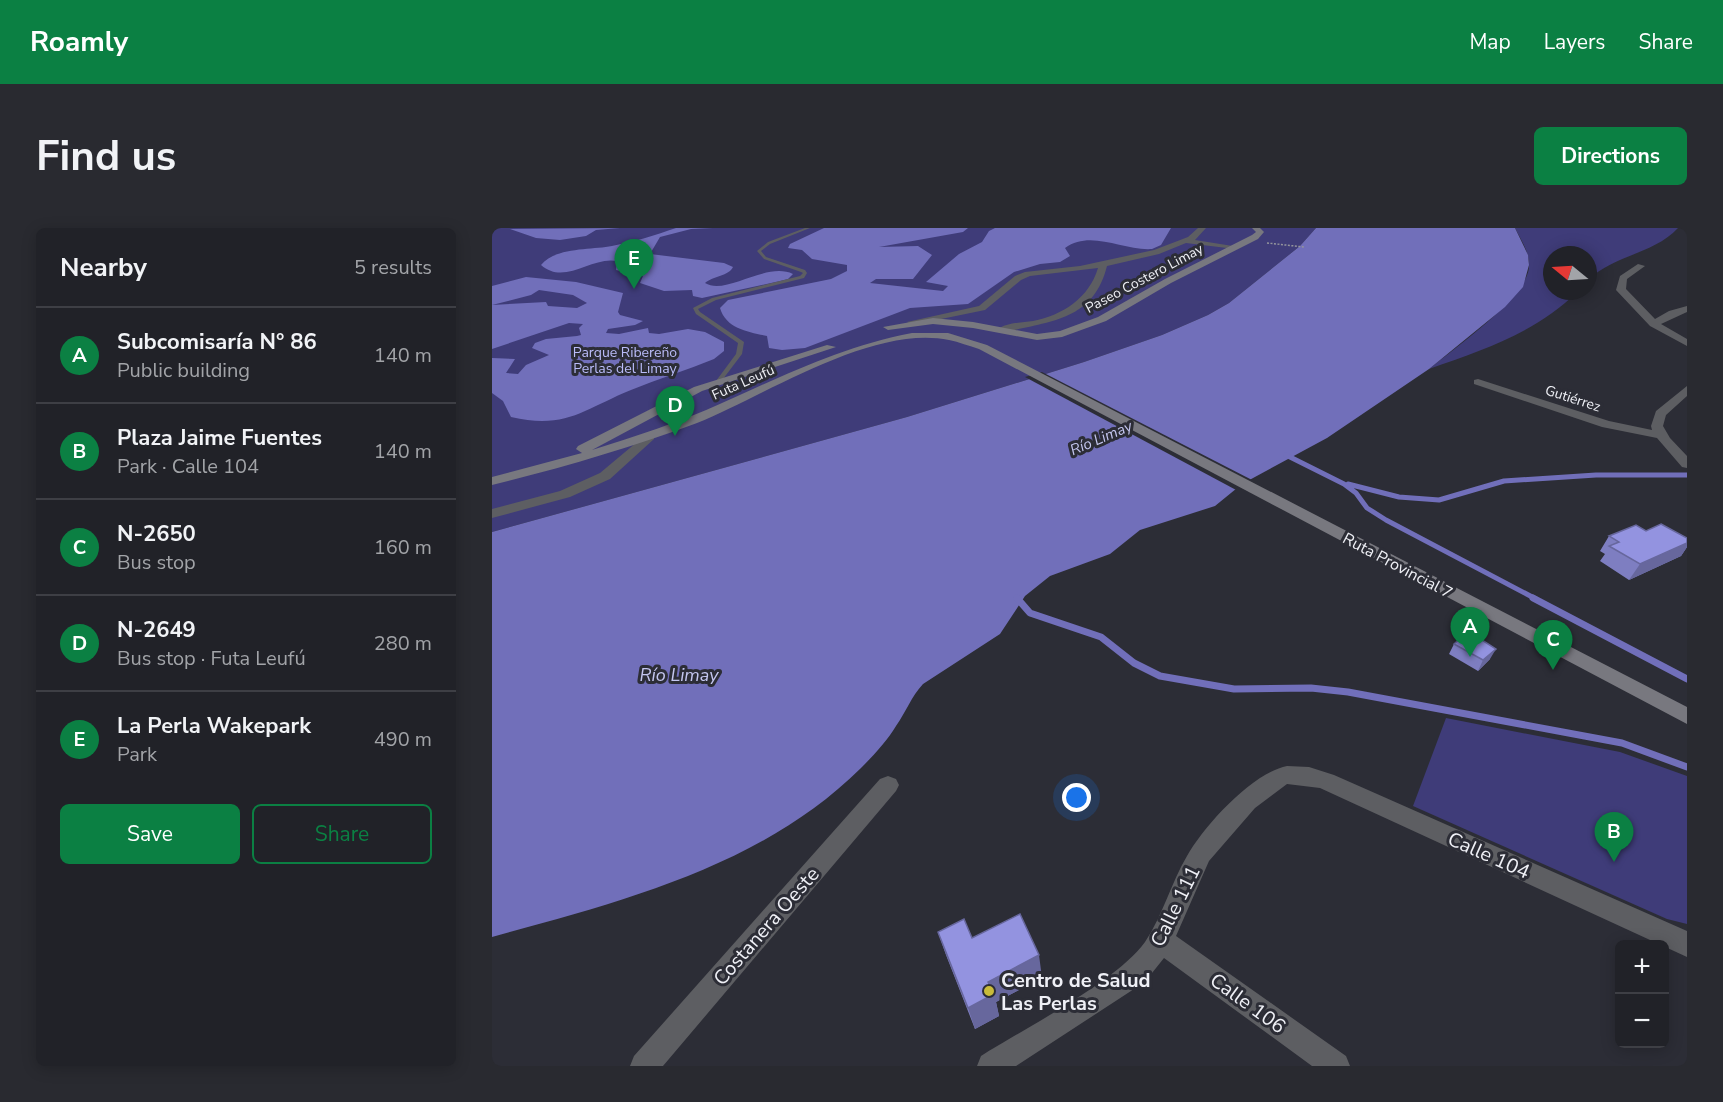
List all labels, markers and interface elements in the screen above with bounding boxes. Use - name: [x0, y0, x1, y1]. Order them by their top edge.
- text: Roamly: [30, 23, 128, 61]
- text: Map: [1469, 28, 1511, 56]
- text: Layers: [1544, 28, 1605, 56]
- text: Share: [1638, 28, 1693, 56]
- button: Directions: [1534, 127, 1687, 185]
- text: Find us: [36, 128, 176, 185]
- pin: E: [614, 239, 654, 289]
- street label: Paseo Costero Limay: [1082, 239, 1207, 318]
- north arrow: [1543, 246, 1597, 300]
- text: Nearby: [60, 250, 147, 285]
- text: 5 results: [354, 254, 432, 281]
- text: Subcomisaría N° 86: [117, 327, 317, 357]
- text: A: [72, 342, 87, 369]
- text: 140 m: [374, 342, 432, 369]
- park label: Parque Ribereño Perlas del Limay: [573, 343, 678, 378]
- text: Public building: [117, 357, 250, 384]
- street label: Futa Leufú: [709, 360, 778, 405]
- street label: Gutiérrez: [1543, 381, 1604, 417]
- pin: D: [656, 386, 694, 436]
- water label: Río Limay: [1067, 415, 1136, 460]
- text: Plaza Jaime Fuentes: [117, 423, 322, 453]
- text: B: [73, 438, 86, 465]
- text: 140 m: [374, 438, 432, 465]
- text: Park · Calle 104: [117, 453, 259, 480]
- text: N-2650: [117, 519, 196, 549]
- street label: Ruta Provincial 7: [1339, 528, 1456, 604]
- text: C: [73, 534, 86, 561]
- text: 160 m: [374, 534, 432, 561]
- text: Bus stop: [117, 549, 196, 576]
- pin: A: [1450, 608, 1490, 657]
- text: N-2649: [117, 615, 196, 645]
- pin: C: [1534, 620, 1572, 670]
- text: D: [72, 630, 87, 657]
- text: 280 m: [374, 630, 432, 657]
- text: Bus stop · Futa Leufú: [117, 645, 306, 672]
- water label: Río Limay: [640, 663, 719, 687]
- text: La Perla Wakepark: [117, 711, 311, 741]
- text: E: [74, 726, 85, 753]
- text: 490 m: [374, 726, 432, 753]
- text: Park: [117, 741, 157, 768]
- your location: [1062, 783, 1091, 812]
- button: Save: [60, 804, 240, 864]
- button: Share: [252, 804, 432, 864]
- pin: B: [1594, 812, 1634, 862]
- street label: Calle 104: [1443, 825, 1534, 886]
- street label: Costanera Oeste: [707, 861, 825, 991]
- street label: Calle 111: [1144, 861, 1207, 951]
- map controls: [1615, 940, 1669, 1048]
- button: +: [1615, 940, 1669, 994]
- place label: Centro de Salud Las Perlas: [1001, 967, 1150, 1017]
- street label: Calle 106: [1204, 967, 1291, 1040]
- marker: Centro de Salud Las Perlas: [982, 984, 996, 998]
- button: −: [1615, 994, 1669, 1048]

